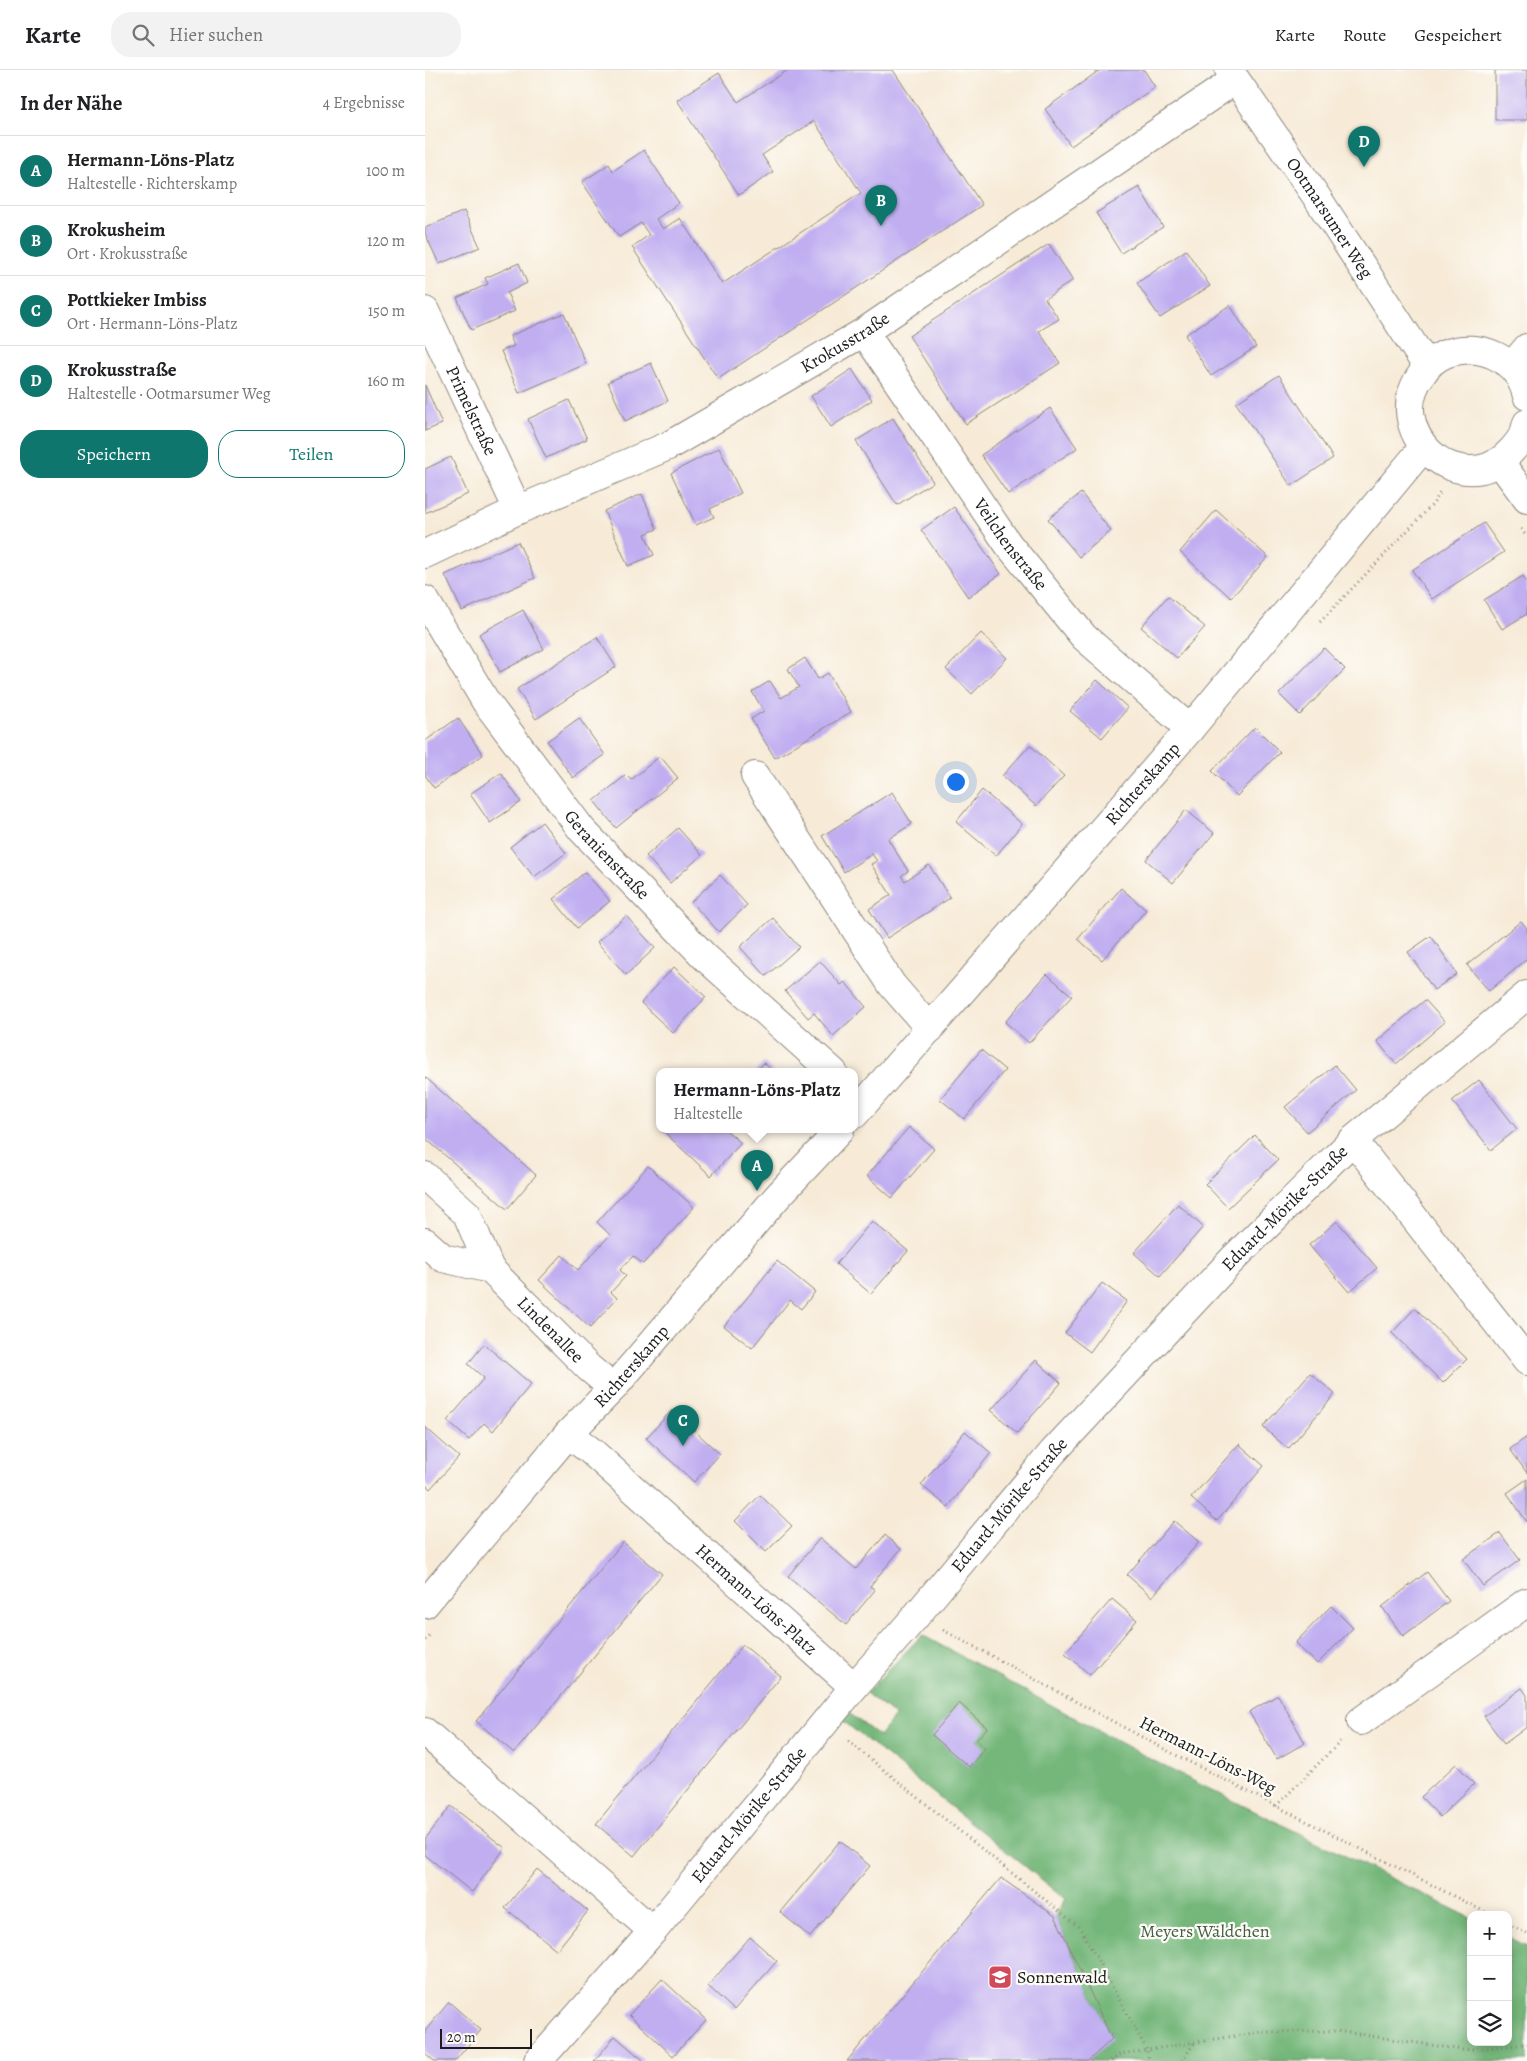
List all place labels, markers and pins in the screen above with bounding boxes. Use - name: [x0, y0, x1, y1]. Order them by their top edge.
- pin: D: [1348, 126, 1380, 167]
- pin: B: [865, 185, 897, 226]
- pin: A: [741, 1150, 773, 1191]
- pin: C: [667, 1405, 699, 1446]
- school or university icon: Sonnenwald: [987, 1964, 1013, 1990]
- place label: Sonnenwald: [1017, 1965, 1108, 1989]

